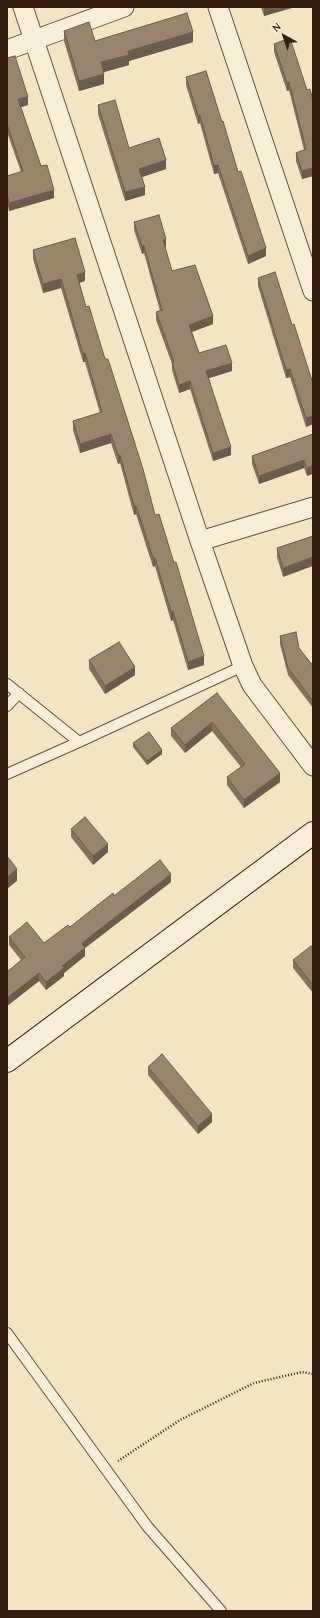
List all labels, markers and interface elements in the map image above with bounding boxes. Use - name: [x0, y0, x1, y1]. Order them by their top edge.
- north arrow: [264, 16, 304, 56]
- text: N: [268, 18, 284, 35]

